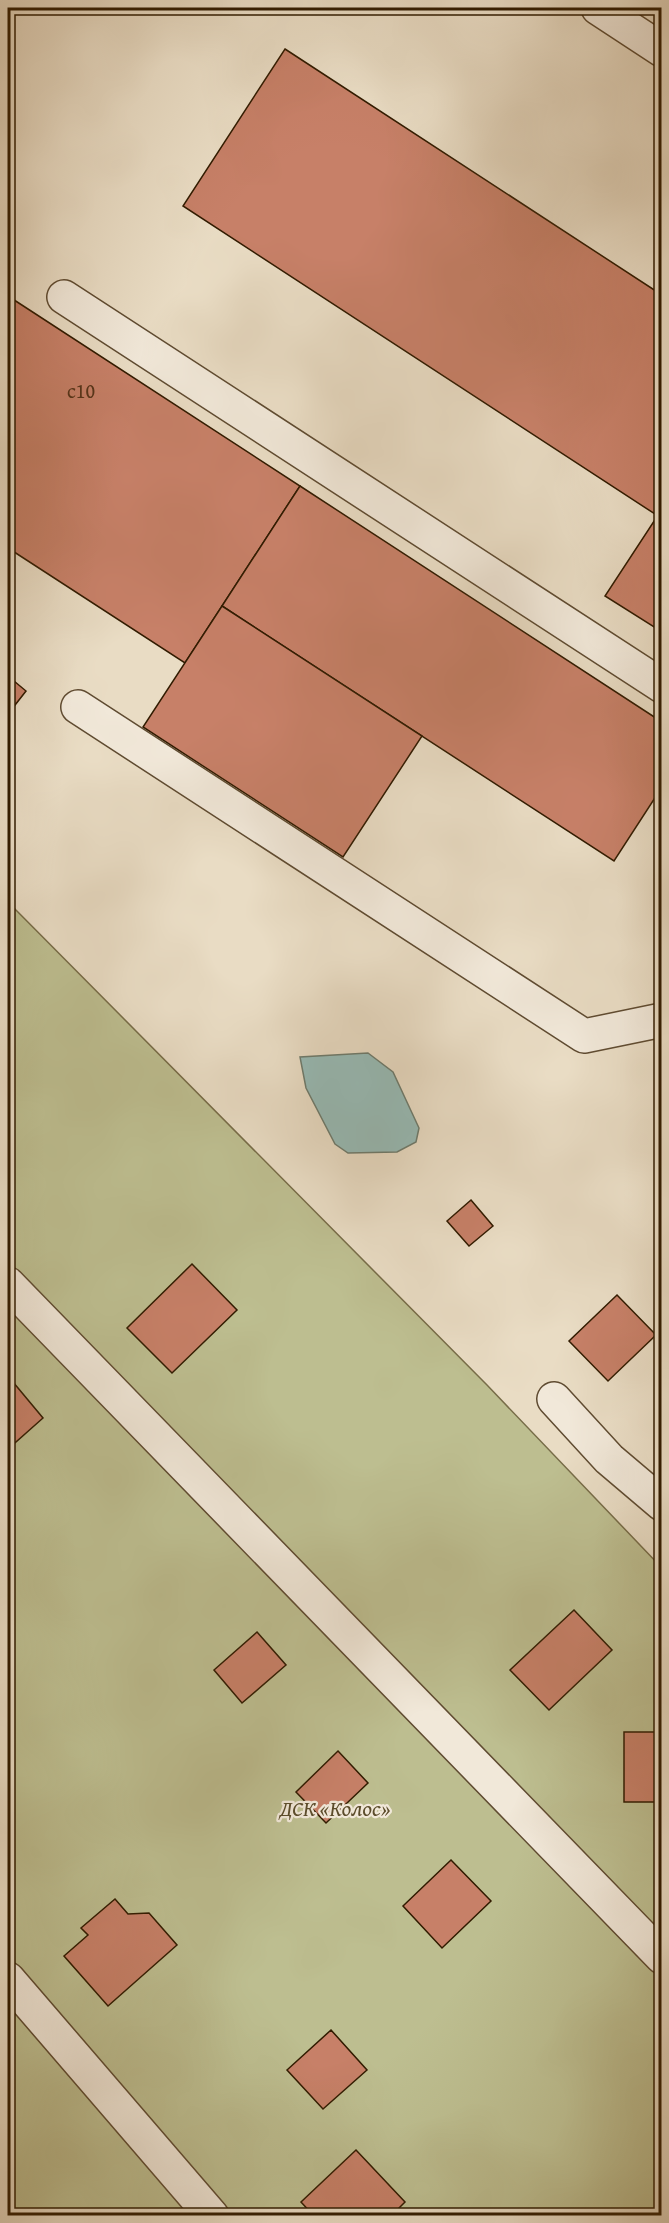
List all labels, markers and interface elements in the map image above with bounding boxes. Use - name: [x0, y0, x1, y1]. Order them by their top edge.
- house number: с10: [67, 376, 95, 405]
- park label: ДСК «Колос»: [278, 1792, 391, 1824]

